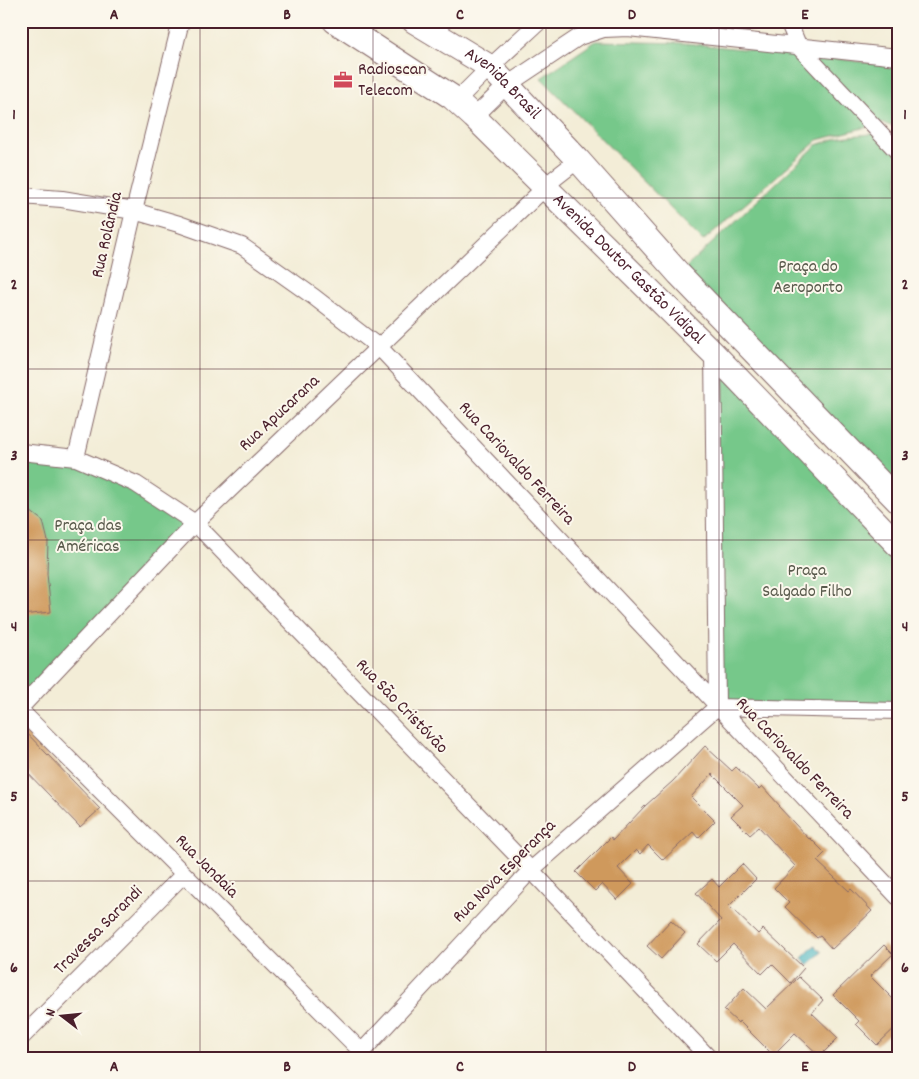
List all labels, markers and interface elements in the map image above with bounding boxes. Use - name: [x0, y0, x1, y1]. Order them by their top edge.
- text: A: [110, 4, 119, 27]
- text: B: [283, 4, 291, 27]
- text: C: [456, 4, 464, 27]
- text: D: [628, 4, 637, 27]
- text: E: [801, 4, 809, 27]
- street label: Avenida Brasil: [459, 42, 547, 126]
- place label: Radioscan Telecom: [358, 58, 427, 104]
- office icon: Radioscan Telecom: [332, 69, 354, 91]
- text: 1: [12, 104, 16, 127]
- text: 1: [903, 104, 907, 127]
- street label: Avenida Doutor Gastão Vidigal: [546, 188, 711, 351]
- street label: Rua Rolândia: [86, 189, 130, 281]
- park label: Praça do Aeroporto: [773, 255, 843, 301]
- text: 2: [11, 274, 18, 297]
- text: 2: [902, 274, 909, 297]
- street label: Rua Apucarana: [234, 370, 326, 458]
- street label: Rua Cariovaldo Ferreira: [452, 397, 580, 532]
- text: 3: [10, 445, 18, 468]
- text: 3: [901, 445, 909, 468]
- park label: Praça das Américas: [54, 514, 122, 560]
- park label: Praça Salgado Filho: [762, 559, 852, 605]
- text: 4: [11, 616, 17, 639]
- text: 4: [902, 616, 908, 639]
- street label: Rua São Cristóvão: [349, 654, 453, 760]
- street label: Rua Cariovaldo Ferreira: [729, 692, 859, 826]
- text: 5: [10, 786, 18, 809]
- text: 5: [901, 786, 909, 809]
- street label: Rua Nova Esperança: [448, 814, 563, 929]
- street label: Rua Jandaia: [169, 830, 244, 905]
- street label: Travessa Sarandi: [49, 881, 149, 981]
- text: 6: [10, 957, 18, 980]
- text: 6: [901, 957, 909, 980]
- north arrow: [38, 992, 88, 1042]
- text: N: [41, 1007, 62, 1019]
- text: A: [110, 1056, 119, 1079]
- text: B: [283, 1056, 291, 1079]
- text: C: [456, 1056, 464, 1079]
- text: D: [628, 1056, 637, 1079]
- text: E: [801, 1056, 809, 1079]

